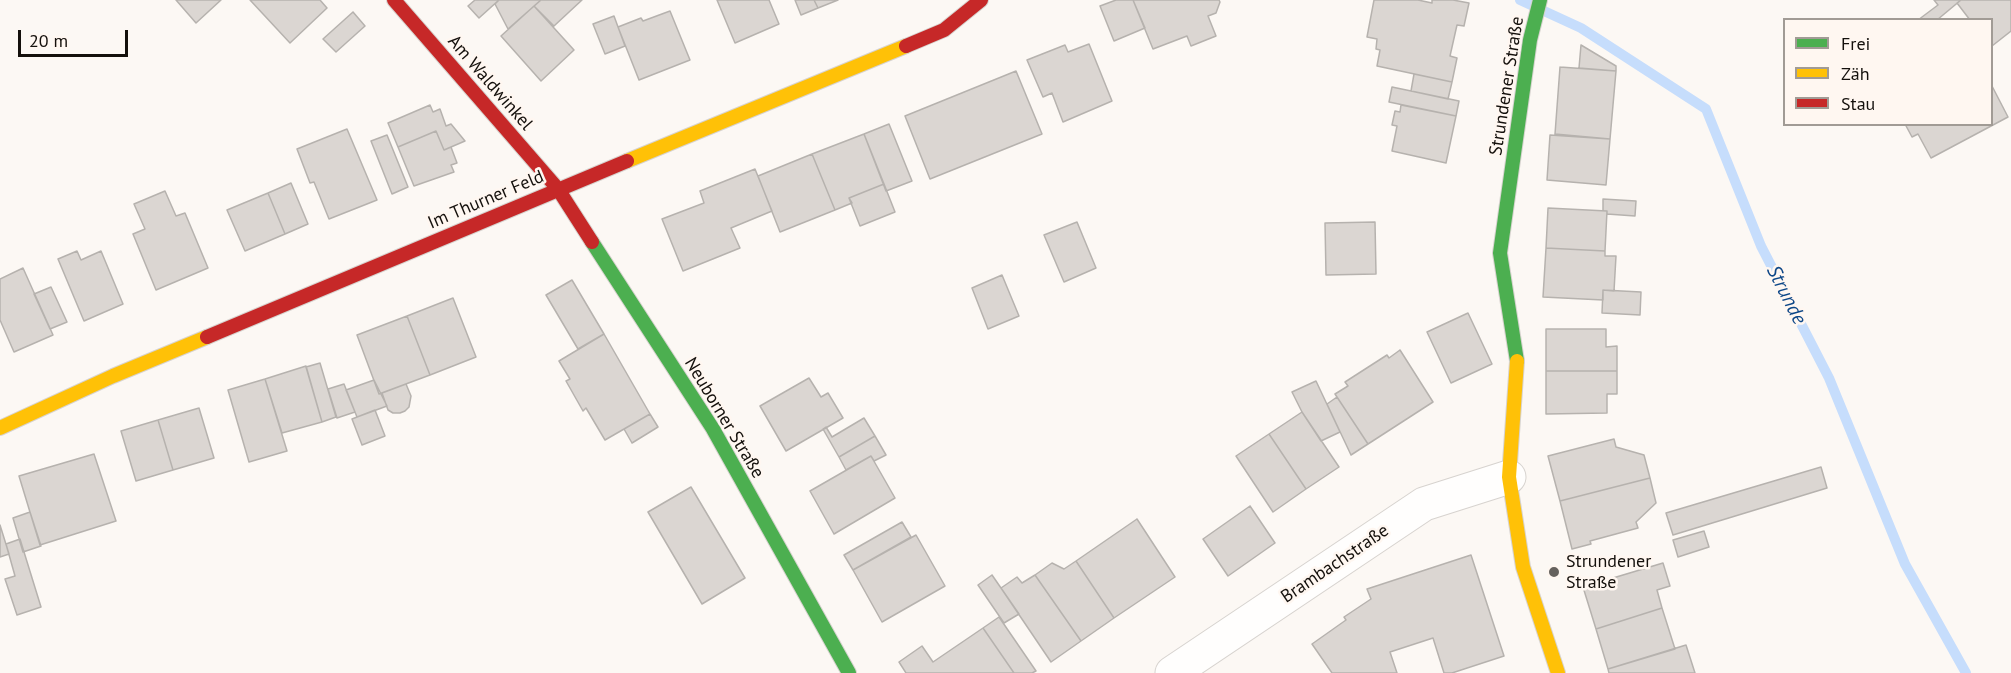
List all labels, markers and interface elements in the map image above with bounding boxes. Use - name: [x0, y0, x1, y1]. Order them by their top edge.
- street label: Strundener Straße: [1485, 15, 1529, 157]
- scale bar: [21, 18, 130, 56]
- legend: [1783, 18, 1993, 126]
- text: 20 m: [29, 29, 68, 52]
- street label: Am Waldwinkel: [443, 31, 537, 135]
- text: Frei: [1841, 32, 1870, 55]
- text: Zäh: [1841, 62, 1870, 85]
- text: Stau: [1841, 92, 1875, 115]
- street label: Im Thurner Feld: [425, 166, 547, 234]
- water label: Strunde: [1761, 261, 1811, 329]
- street label: Neuborner Straße: [679, 354, 769, 482]
- street label: Brambachstraße: [1277, 520, 1393, 608]
- place label: Strundener Straße: [1566, 551, 1651, 594]
- marker: Strundener Straße: [1547, 565, 1561, 579]

